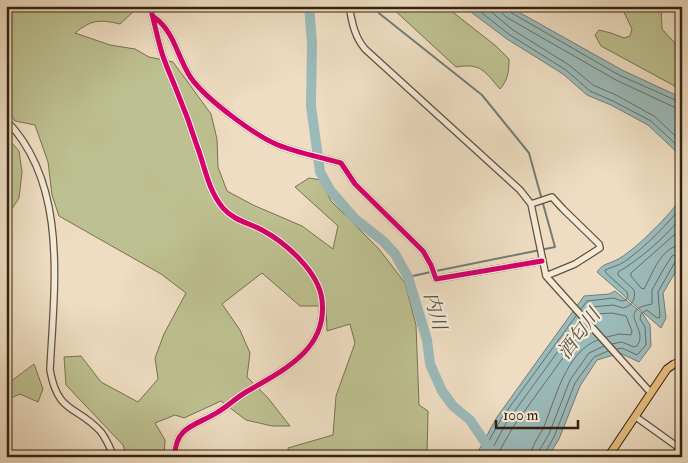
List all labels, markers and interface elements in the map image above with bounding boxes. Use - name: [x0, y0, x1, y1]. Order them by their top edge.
- water label: 内川: [418, 290, 452, 334]
- water label: 酒匂川: [552, 302, 607, 364]
- scale bar: [496, 398, 578, 430]
- text: 100 m: [503, 406, 539, 425]

